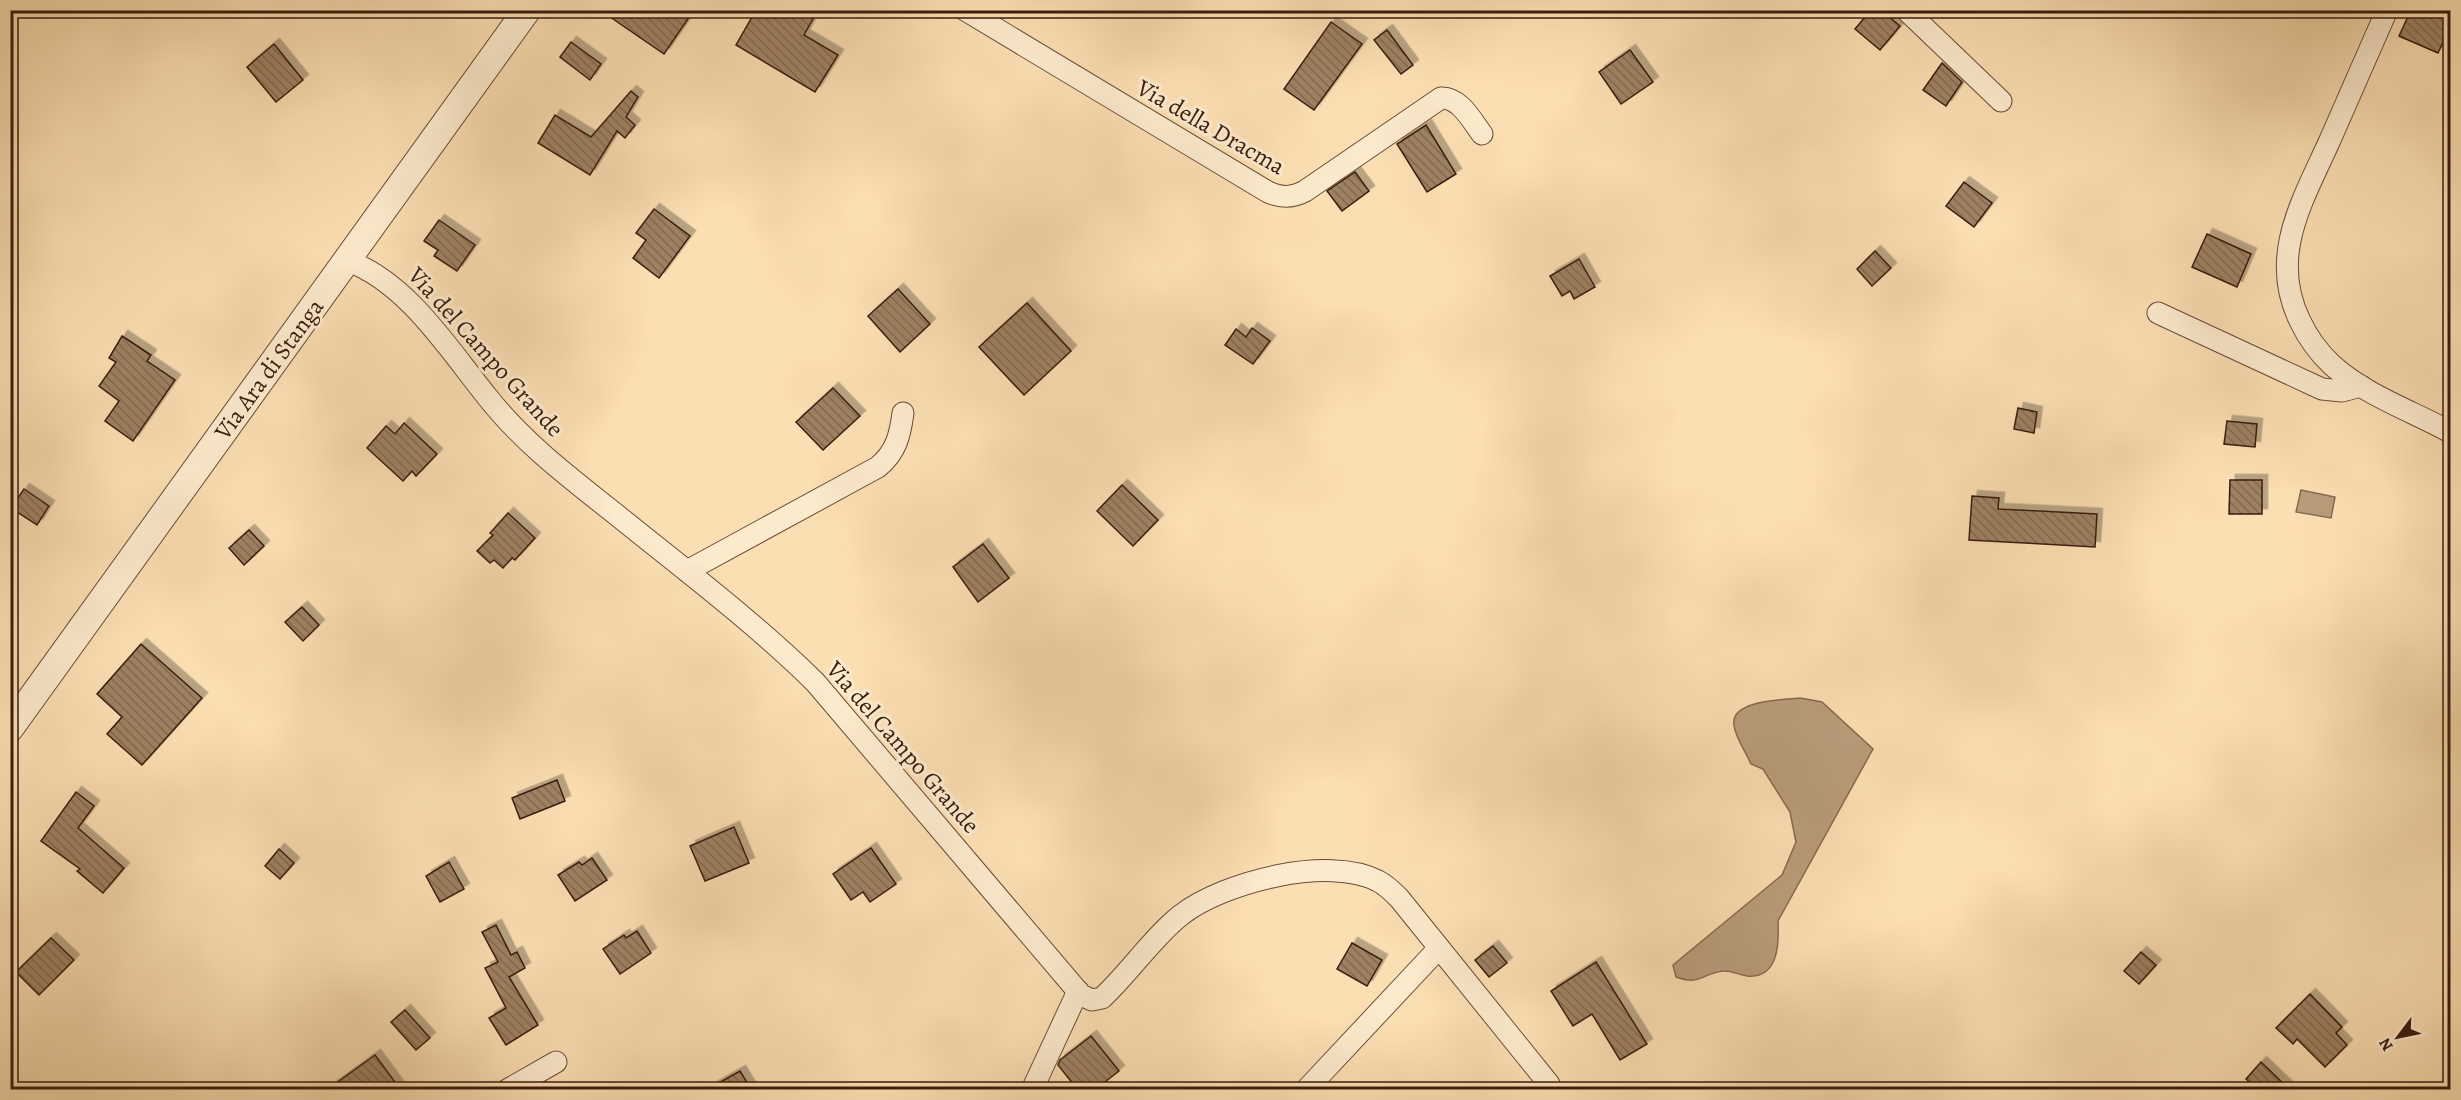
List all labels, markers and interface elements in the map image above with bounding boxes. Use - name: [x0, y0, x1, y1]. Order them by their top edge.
- street label: Via della Dracma: [1130, 71, 1292, 183]
- street label: Via del Campo Grande: [400, 259, 571, 444]
- street label: Via Ara di Stanga: [206, 291, 332, 447]
- street label: Via del Campo Grande: [819, 653, 987, 840]
- north arrow: [2368, 1007, 2428, 1067]
- text: N: [2374, 1033, 2399, 1055]

